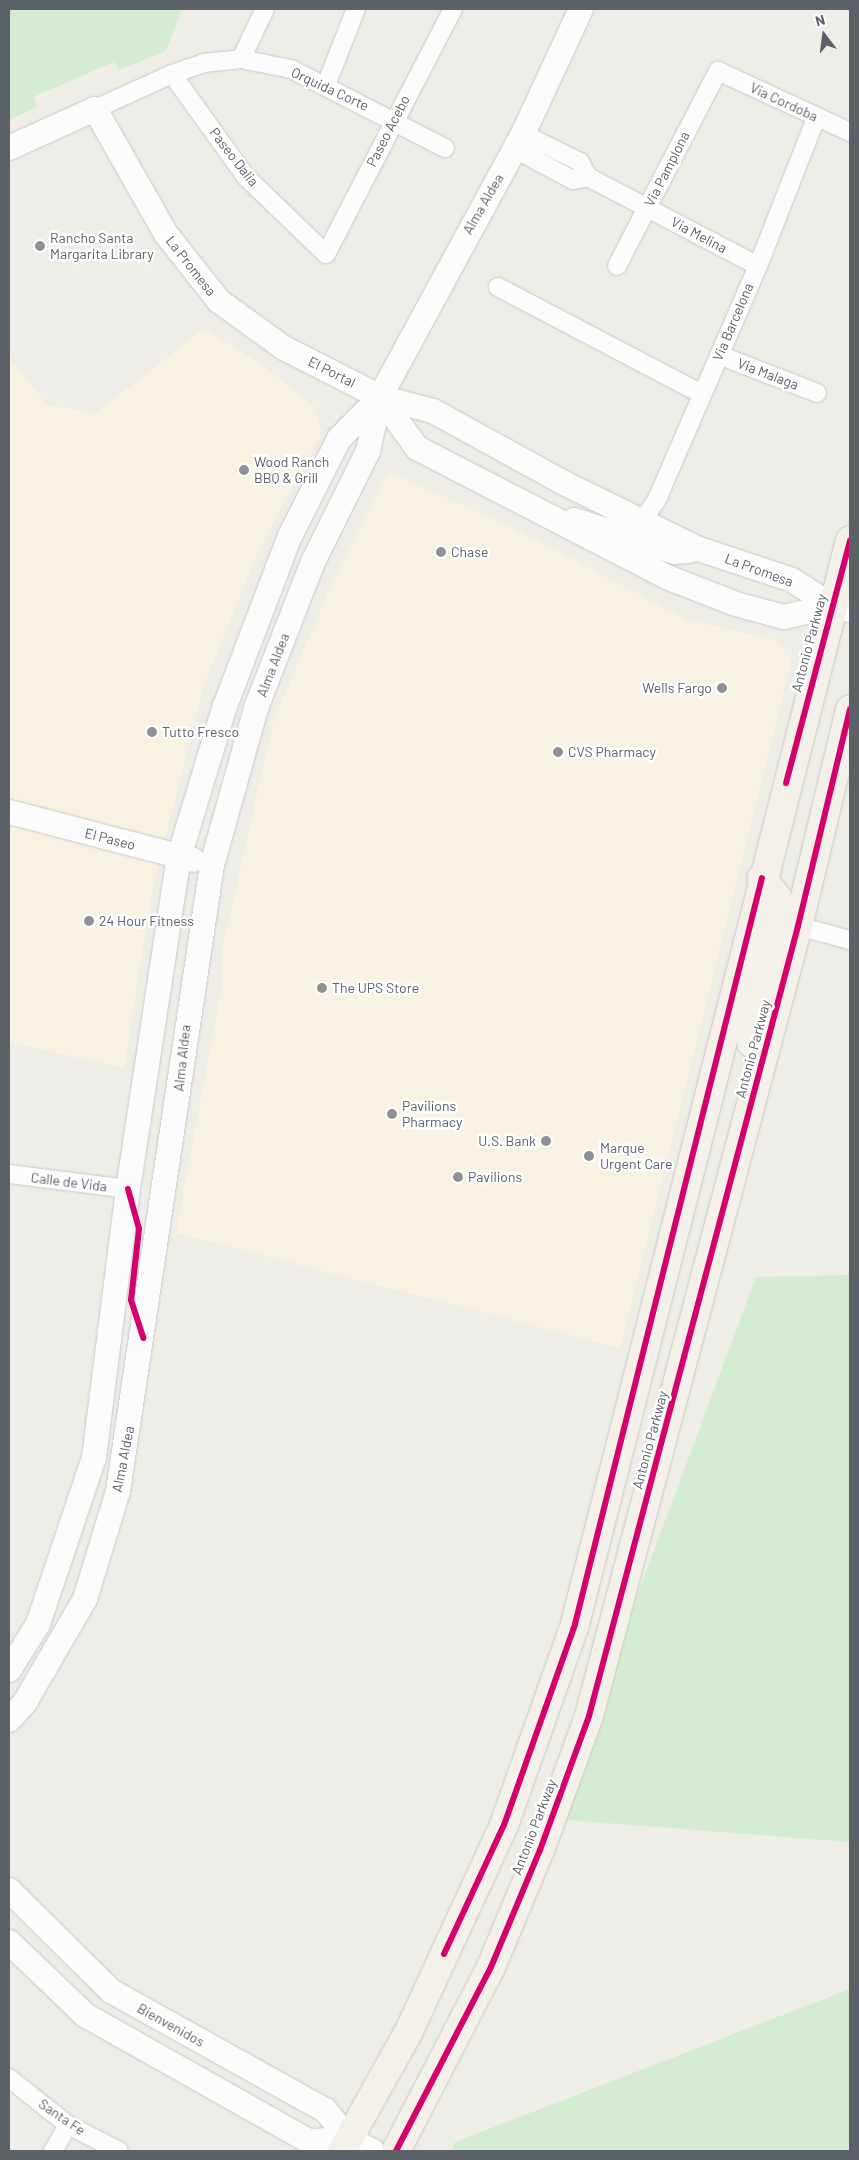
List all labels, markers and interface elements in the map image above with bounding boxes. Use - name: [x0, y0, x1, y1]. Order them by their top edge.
- north arrow: [799, 10, 849, 60]
- text: N: [813, 11, 827, 29]
- street label: Orquida Corte: [288, 64, 372, 114]
- street label: Via Cordoba: [747, 79, 821, 125]
- street label: Paseo Acebo: [363, 92, 413, 170]
- street label: Paseo Dalia: [206, 124, 262, 190]
- street label: Via Pamplona: [641, 129, 693, 209]
- street label: Alma Aldea: [459, 171, 507, 237]
- street label: Via Melina: [668, 213, 730, 257]
- place label: Rancho Santa Margarita Library: [50, 230, 154, 262]
- street label: La Promesa: [162, 233, 220, 299]
- marker: Rancho Santa Margarita Library: [34, 240, 46, 252]
- street label: Via Barcelona: [709, 281, 757, 363]
- street label: El Portal: [306, 353, 358, 391]
- street label: Via Malaga: [735, 355, 801, 393]
- place label: Wood Ranch BBQ & Grill: [254, 454, 329, 487]
- marker: Wood Ranch BBQ & Grill: [238, 464, 250, 476]
- place label: Chase: [451, 544, 488, 560]
- marker: Chase: [435, 546, 447, 558]
- street label: La Promesa: [723, 550, 795, 590]
- street label: Antonio Parkway: [788, 592, 830, 694]
- street label: Alma Aldea: [253, 631, 293, 699]
- place label: Wells Fargo: [642, 680, 712, 696]
- marker: Wells Fargo: [716, 682, 728, 694]
- place label: Tutto Fresco: [162, 724, 239, 740]
- marker: Tutto Fresco: [146, 726, 158, 738]
- place label: CVS Pharmacy: [568, 744, 656, 760]
- marker: CVS Pharmacy: [552, 746, 564, 758]
- street label: El Paseo: [83, 825, 137, 853]
- place label: 24 Hour Fitness: [99, 913, 194, 929]
- marker: 24 Hour Fitness: [83, 915, 95, 927]
- place label: The UPS Store: [332, 980, 419, 996]
- marker: The UPS Store: [316, 982, 328, 994]
- street label: Antonio Parkway: [732, 998, 774, 1100]
- street label: Alma Aldea: [170, 1024, 194, 1092]
- place label: Pavilions Pharmacy: [402, 1098, 462, 1130]
- marker: Pavilions Pharmacy: [386, 1108, 398, 1120]
- place label: U.S. Bank: [478, 1133, 536, 1149]
- marker: U.S. Bank: [540, 1135, 552, 1147]
- place label: Marque Urgent Care: [600, 1140, 672, 1172]
- marker: Marque Urgent Care: [582, 1149, 596, 1163]
- street label: Calle de Vida: [30, 1169, 108, 1195]
- place label: Pavilions: [468, 1169, 522, 1185]
- marker: Pavilions: [452, 1171, 464, 1183]
- street label: Antonio Parkway: [629, 1389, 671, 1491]
- street label: Alma Aldea: [108, 1424, 138, 1494]
- street label: Antonio Parkway: [508, 1777, 560, 1877]
- street label: Bienvenidos: [134, 2000, 208, 2050]
- street label: Santa Fe: [35, 2095, 89, 2139]

